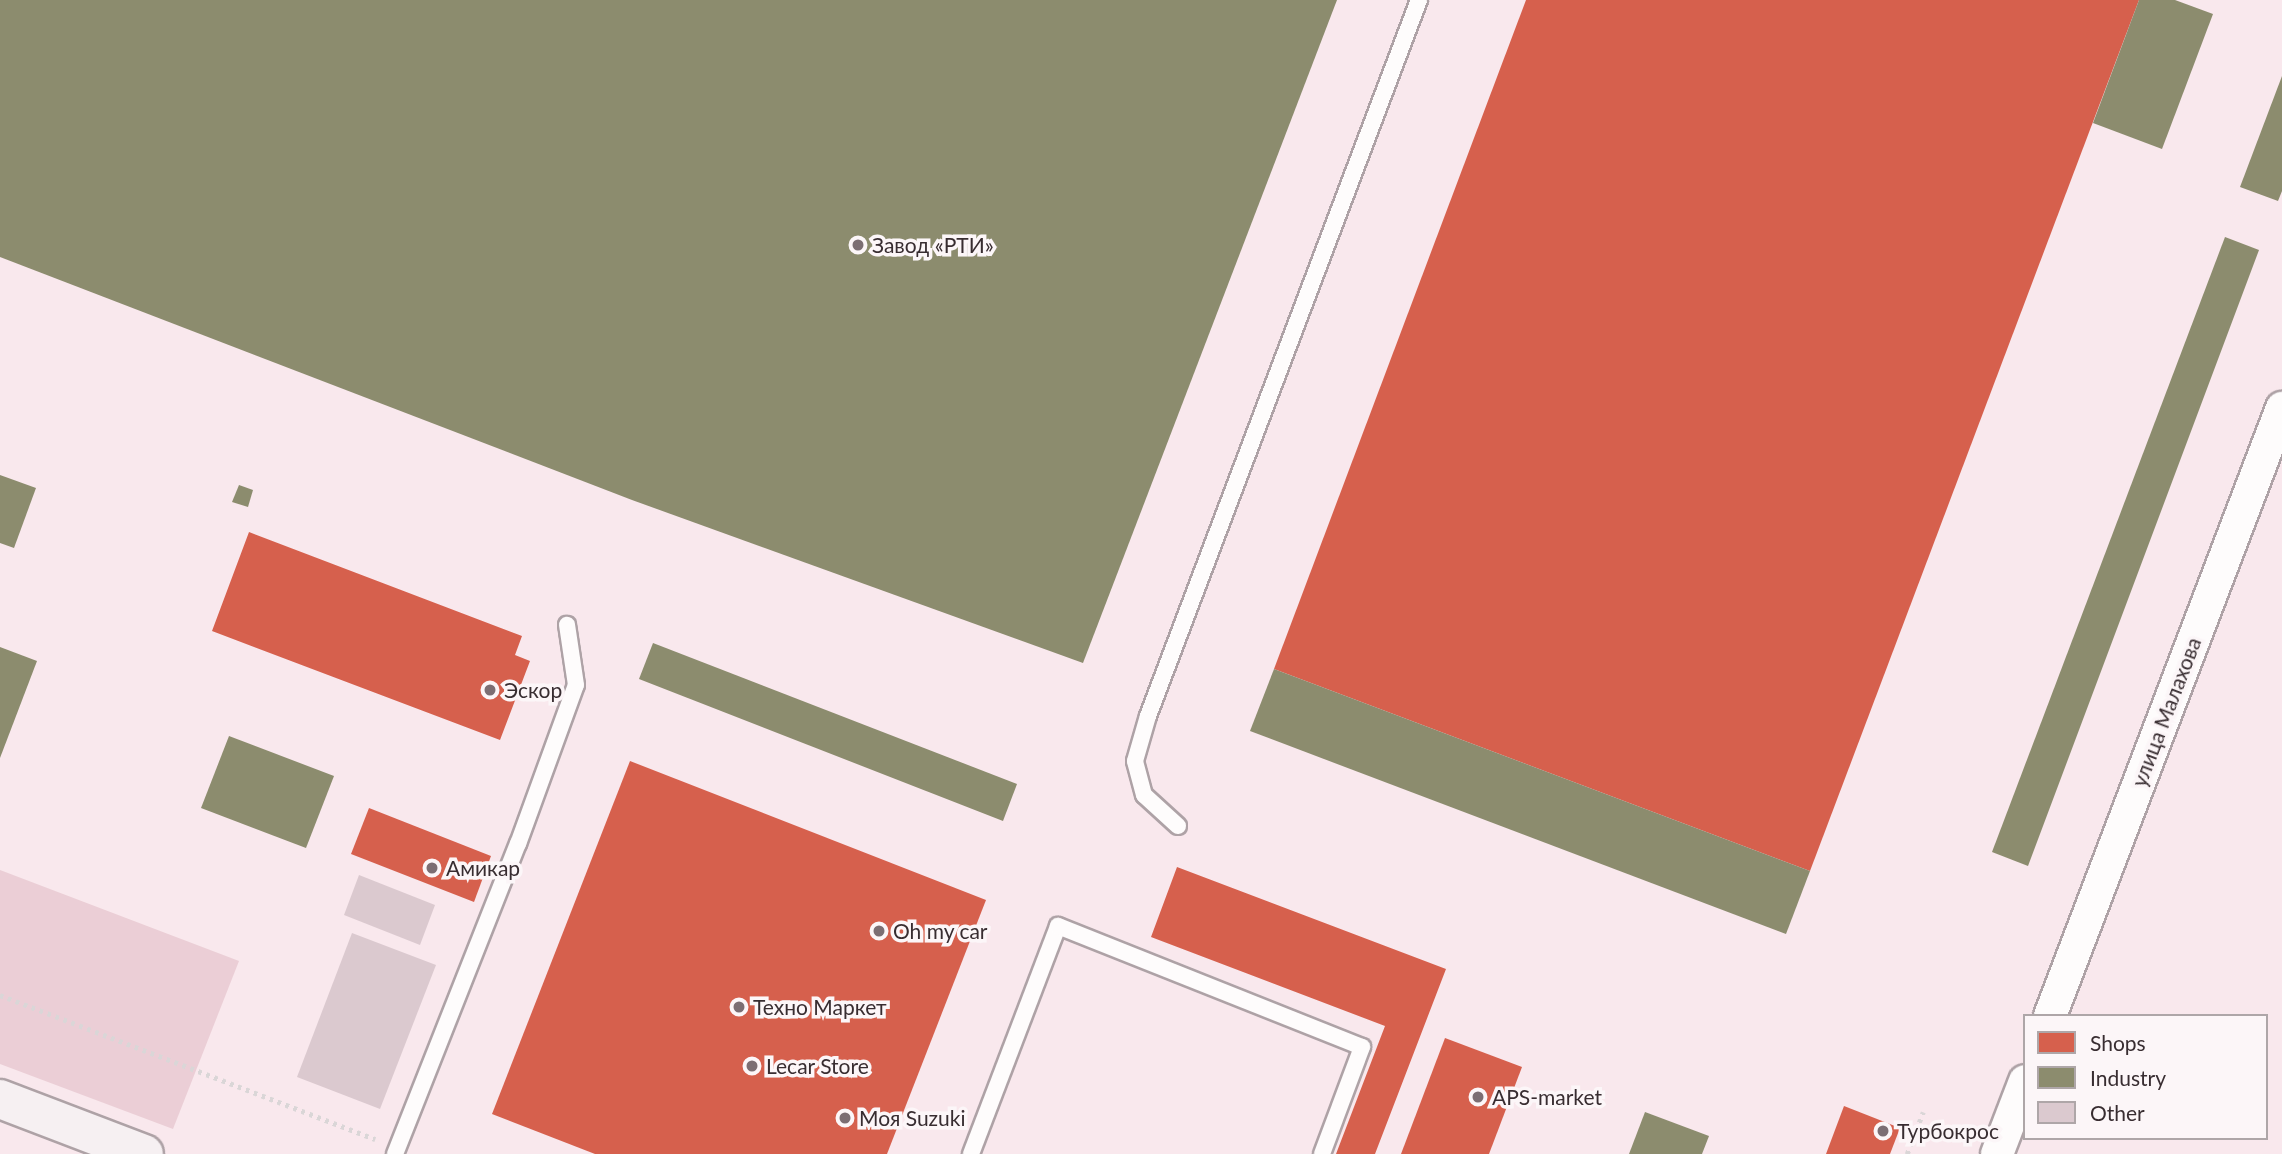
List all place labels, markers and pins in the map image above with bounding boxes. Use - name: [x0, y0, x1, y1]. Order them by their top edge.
- place label: Завод «РТИ»: [872, 232, 994, 258]
- marker: Завод «РТИ»: [850, 237, 866, 253]
- place label: Эскор: [504, 677, 562, 703]
- marker: Эскор: [482, 682, 498, 698]
- place label: Амикар: [446, 855, 520, 881]
- marker: Амикар: [424, 860, 440, 876]
- place label: Oh my car: [893, 918, 988, 944]
- marker: Oh my car: [871, 923, 887, 939]
- place label: Техно Маркет: [753, 994, 887, 1020]
- marker: Техно Маркет: [731, 999, 747, 1015]
- place label: Lecar Store: [766, 1053, 869, 1079]
- marker: Lecar Store: [744, 1058, 760, 1074]
- place label: АPS-market: [1492, 1084, 1602, 1110]
- marker: АPS-market: [1470, 1089, 1486, 1105]
- place label: Моя Suzuki: [859, 1105, 966, 1131]
- marker: Моя Suzuki: [837, 1110, 853, 1126]
- place label: Турбокрос: [1897, 1118, 1999, 1144]
- marker: Турбокрос: [1875, 1123, 1891, 1139]

